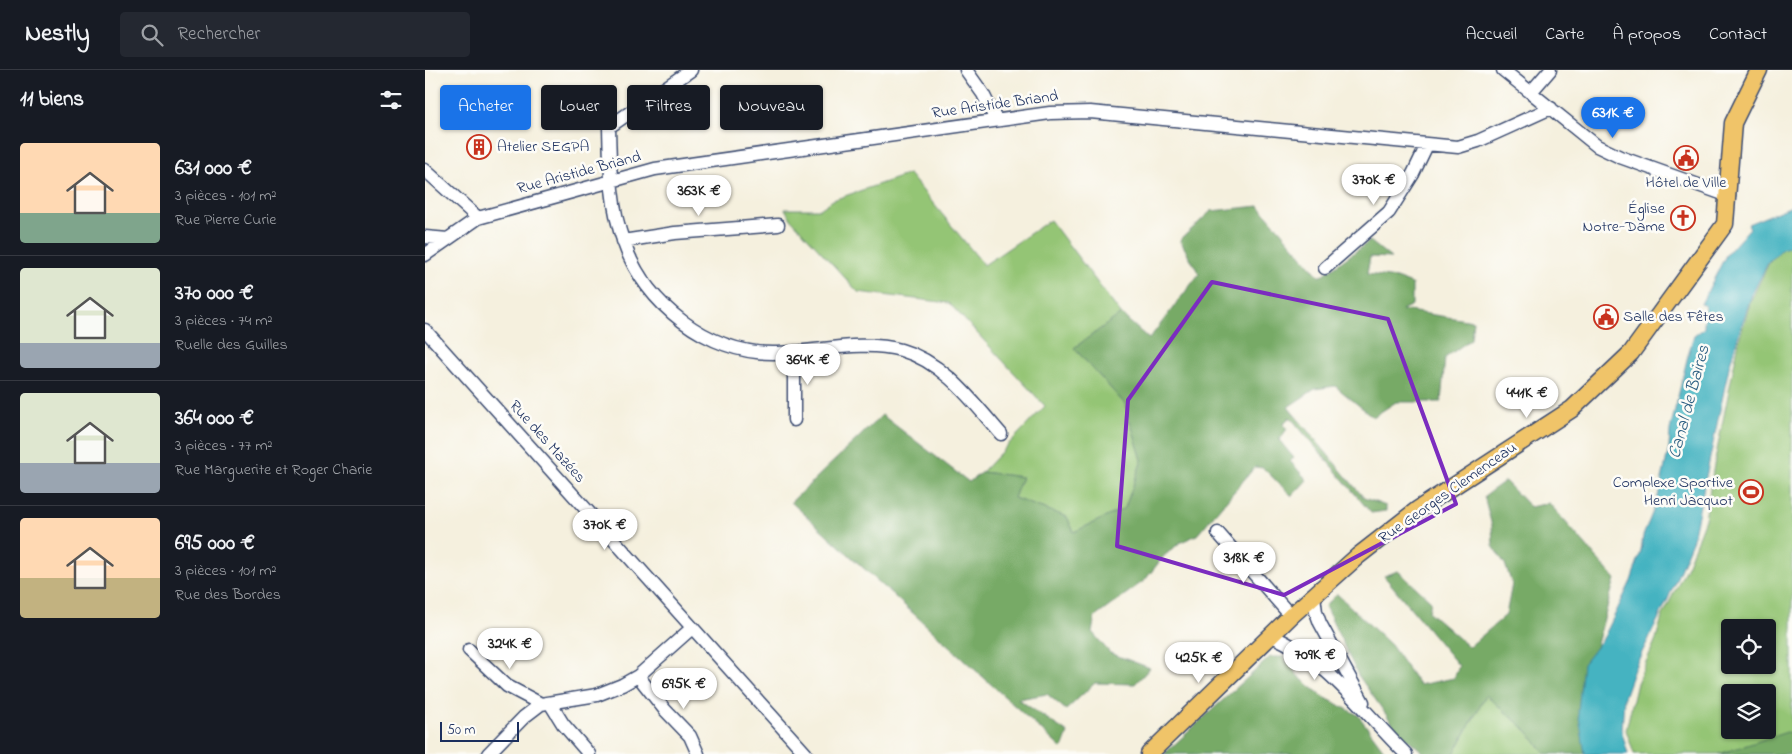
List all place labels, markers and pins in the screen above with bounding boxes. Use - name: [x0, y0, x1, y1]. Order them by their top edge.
- pin: 631K €: [1572, 97, 1654, 139]
- building icon: Atelier SEGPA: [466, 134, 492, 160]
- place label: Atelier SEGPA: [497, 135, 589, 159]
- public building icon: Hôtel de Ville: [1673, 145, 1699, 171]
- pin: 370K €: [1333, 164, 1415, 206]
- place label: Hôtel de Ville: [1646, 171, 1727, 195]
- pin: 363K €: [658, 174, 740, 217]
- place label: Église Notre-Dame: [1582, 197, 1666, 239]
- church icon: Église Notre-Dame: [1670, 205, 1696, 231]
- public building icon: Salle des Fêtes: [1593, 304, 1619, 330]
- place label: Salle des Fêtes: [1623, 305, 1724, 329]
- pin: 364K €: [767, 344, 849, 386]
- pin: 441K €: [1486, 376, 1568, 419]
- place label: Complexe Sportive Henri Jacquot: [1613, 471, 1734, 513]
- sports icon: Complexe Sportive Henri Jacquot: [1738, 479, 1764, 505]
- pin: 370K €: [564, 508, 646, 551]
- pin: 318K €: [1203, 542, 1285, 584]
- pin: 324K €: [469, 628, 551, 670]
- pin: 709K €: [1274, 638, 1356, 681]
- pin: 425K €: [1158, 642, 1240, 684]
- pin: 695K €: [643, 668, 725, 710]

